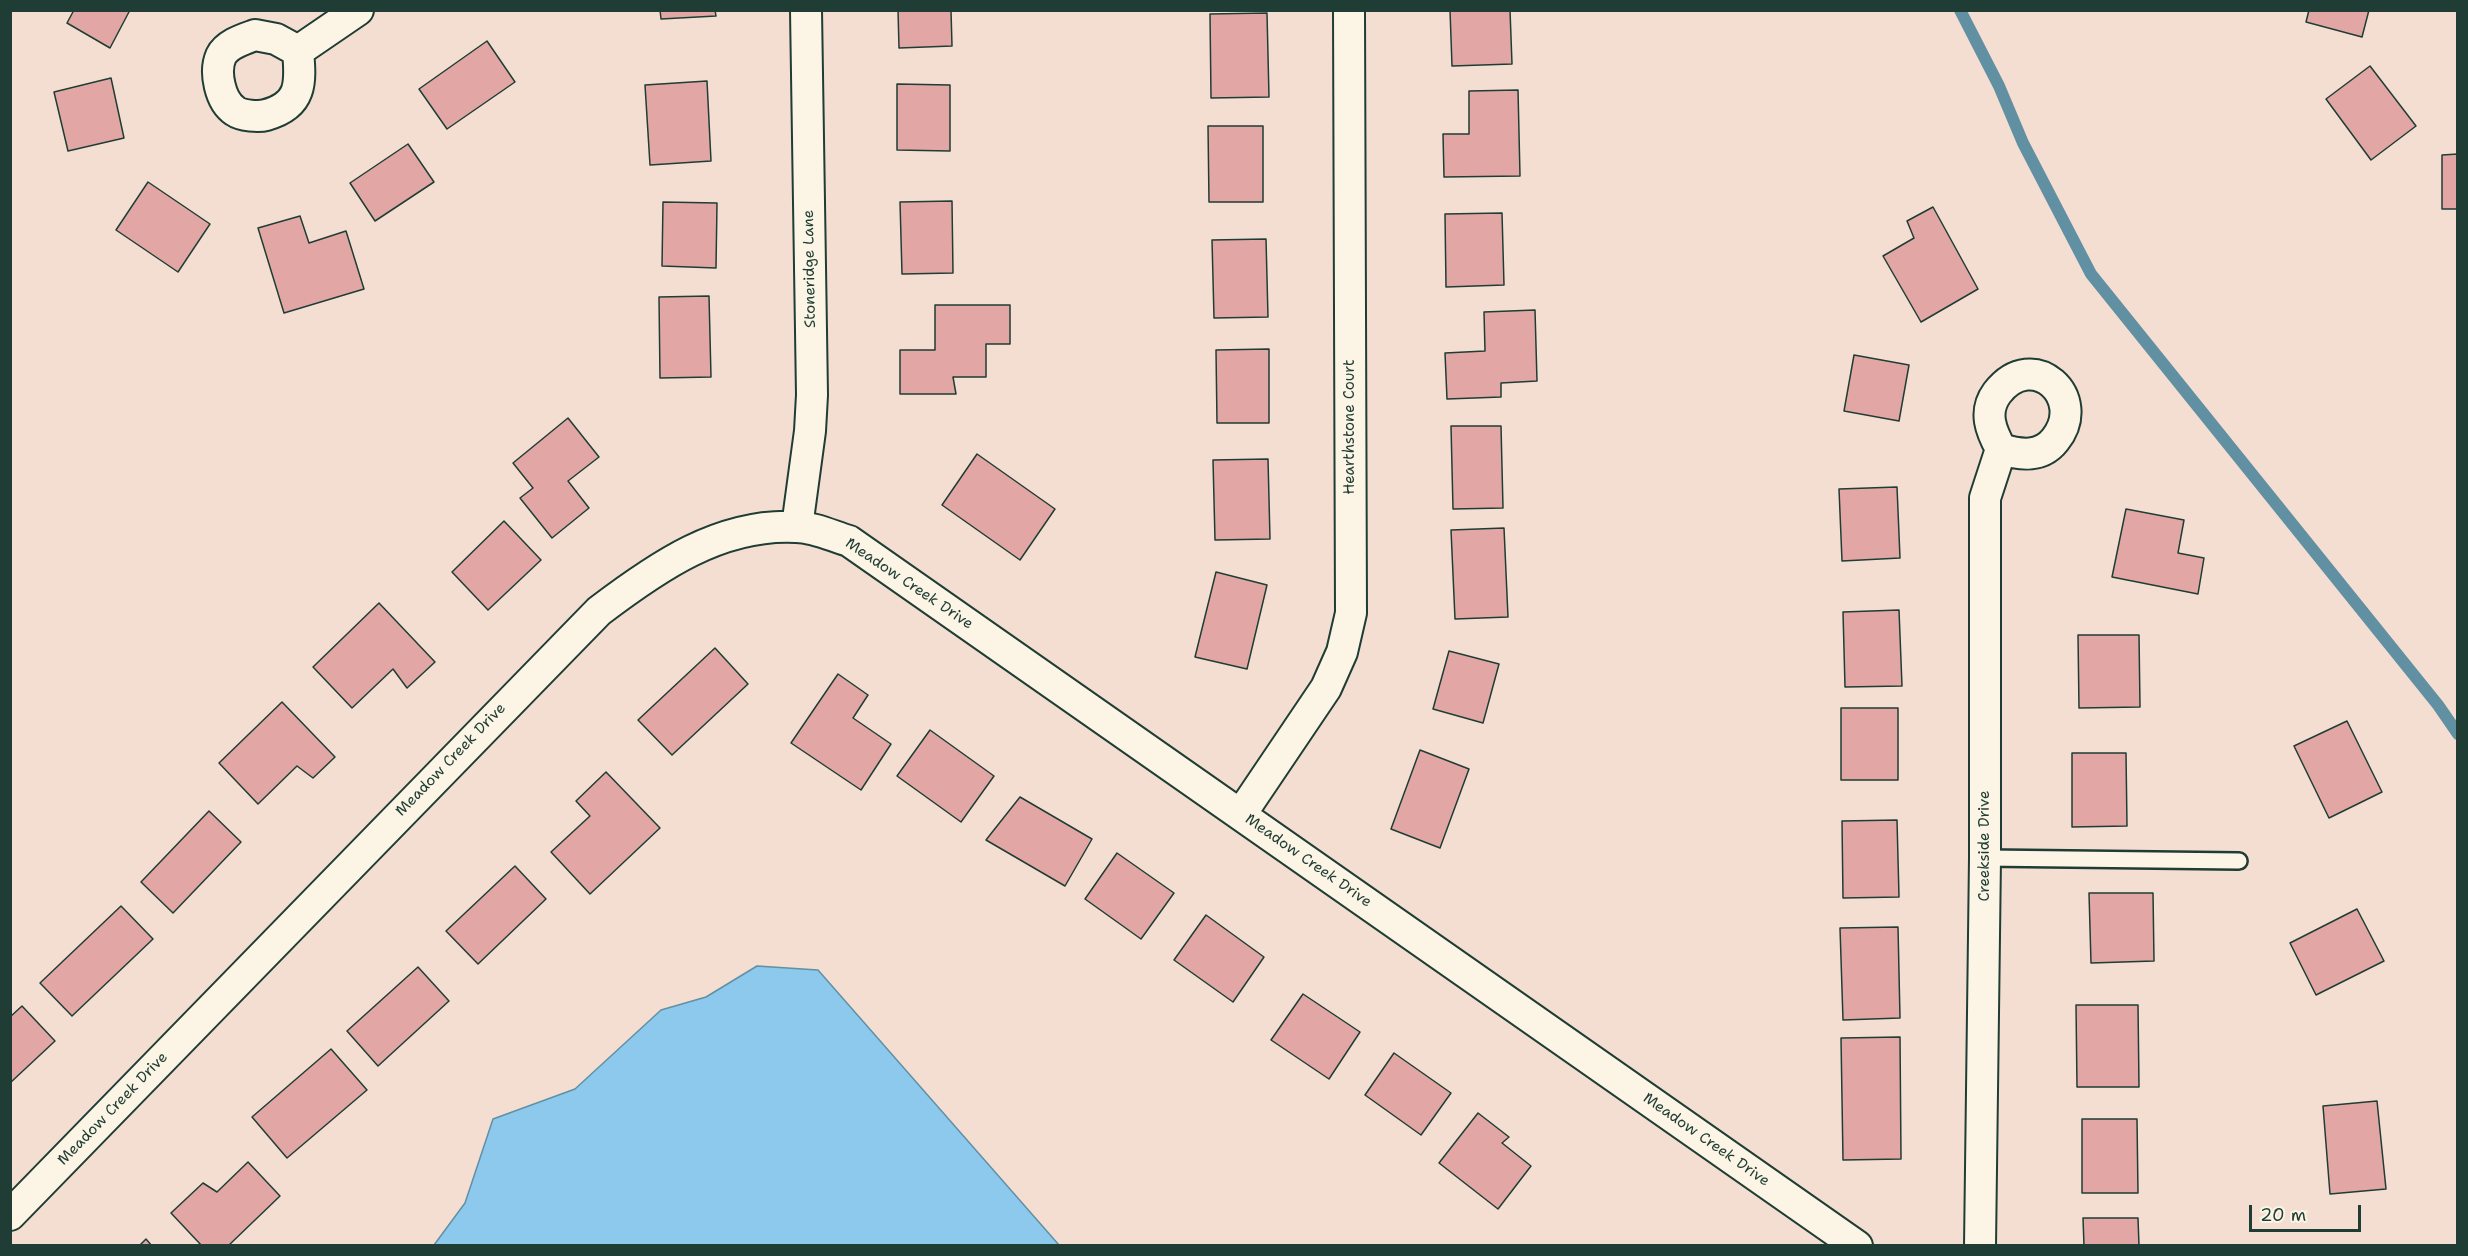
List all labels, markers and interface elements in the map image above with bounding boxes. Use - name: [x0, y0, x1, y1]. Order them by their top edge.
- street label: Stoneridge Lane: [800, 210, 820, 328]
- street label: Hearthstone Court: [1341, 359, 1359, 495]
- street label: Meadow Creek Drive: [842, 534, 976, 634]
- street label: Meadow Creek Drive: [392, 700, 510, 820]
- street label: Creekside Drive: [1976, 791, 1994, 901]
- street label: Meadow Creek Drive: [1241, 810, 1375, 912]
- street label: Meadow Creek Drive: [54, 1049, 172, 1169]
- street label: Meadow Creek Drive: [1639, 1089, 1773, 1191]
- scale bar: [2252, 1193, 2364, 1231]
- text: 20 m: [2260, 1203, 2306, 1227]

